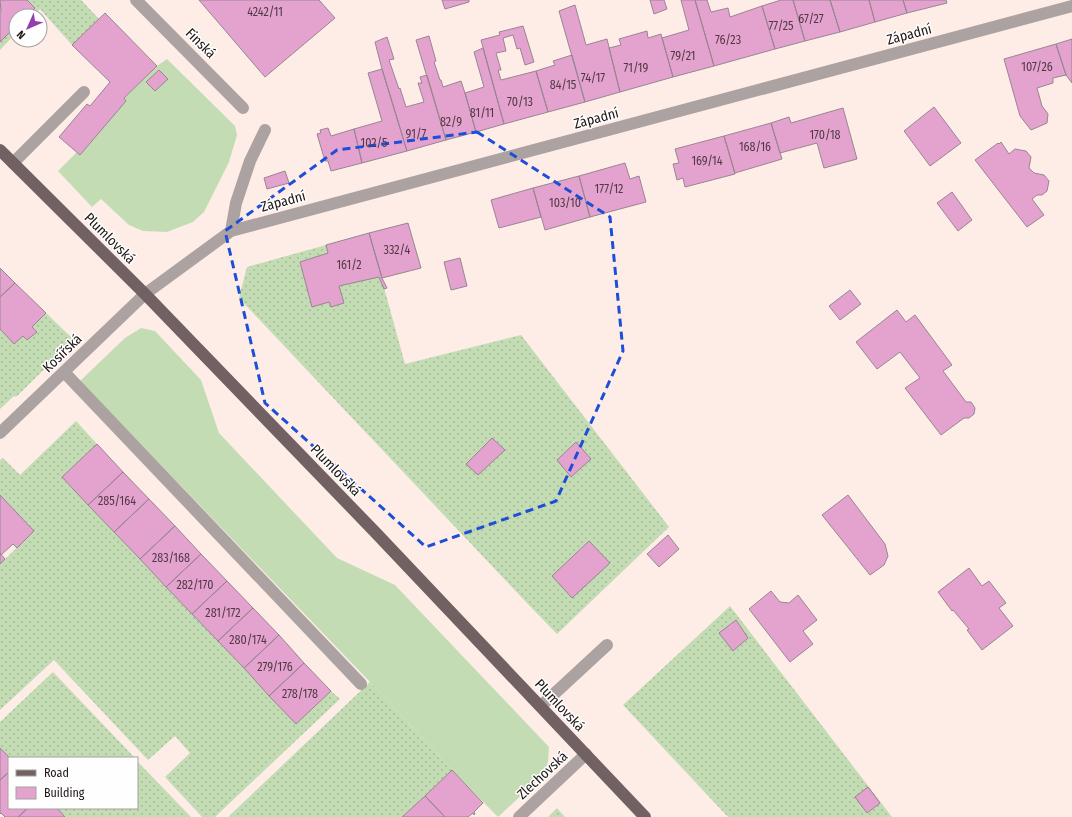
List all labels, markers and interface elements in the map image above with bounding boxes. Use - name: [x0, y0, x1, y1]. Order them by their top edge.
- house number: 4242/11: [247, 5, 283, 19]
- north arrow: [8, 8, 48, 48]
- house number: 67/27: [798, 12, 824, 26]
- house number: 77/25: [768, 19, 794, 33]
- street label: Západní: [885, 20, 934, 49]
- street label: Finská: [182, 25, 219, 62]
- text: N: [14, 28, 28, 42]
- house number: 76/23: [715, 33, 741, 47]
- house number: 79/21: [671, 49, 695, 63]
- house number: 107/26: [1021, 60, 1053, 74]
- house number: 71/19: [624, 61, 649, 75]
- house number: 74/17: [581, 71, 605, 85]
- house number: 84/15: [550, 78, 577, 92]
- house number: 70/13: [507, 95, 533, 109]
- street label: Západní: [572, 104, 621, 133]
- house number: 81/11: [470, 106, 494, 120]
- house number: 82/9: [440, 115, 462, 129]
- house number: 91/7: [406, 127, 427, 141]
- house number: 170/18: [809, 128, 841, 142]
- house number: 102/5: [361, 136, 388, 150]
- house number: 168/16: [739, 140, 771, 154]
- house number: 169/14: [691, 154, 723, 168]
- house number: 177/12: [595, 182, 623, 196]
- street label: Západní: [259, 187, 308, 216]
- house number: 103/10: [549, 196, 581, 210]
- street label: Plumlovská: [81, 209, 139, 268]
- house number: 332/4: [384, 243, 411, 257]
- house number: 161/2: [336, 258, 362, 272]
- street label: Kosířská: [39, 331, 86, 376]
- street label: Plumlovská: [307, 441, 364, 500]
- house number: 285/164: [98, 494, 136, 508]
- house number: 283/168: [152, 551, 190, 565]
- house number: 282/170: [176, 578, 214, 592]
- house number: 281/172: [205, 606, 241, 620]
- house number: 280/174: [229, 633, 267, 647]
- house number: 279/176: [257, 660, 293, 674]
- street label: Plumlovská: [531, 676, 588, 735]
- house number: 278/178: [282, 687, 318, 701]
- street label: Zlechovská: [514, 748, 571, 803]
- legend: [8, 757, 138, 809]
- text: Road: [44, 766, 69, 780]
- text: Building: [44, 786, 85, 800]

